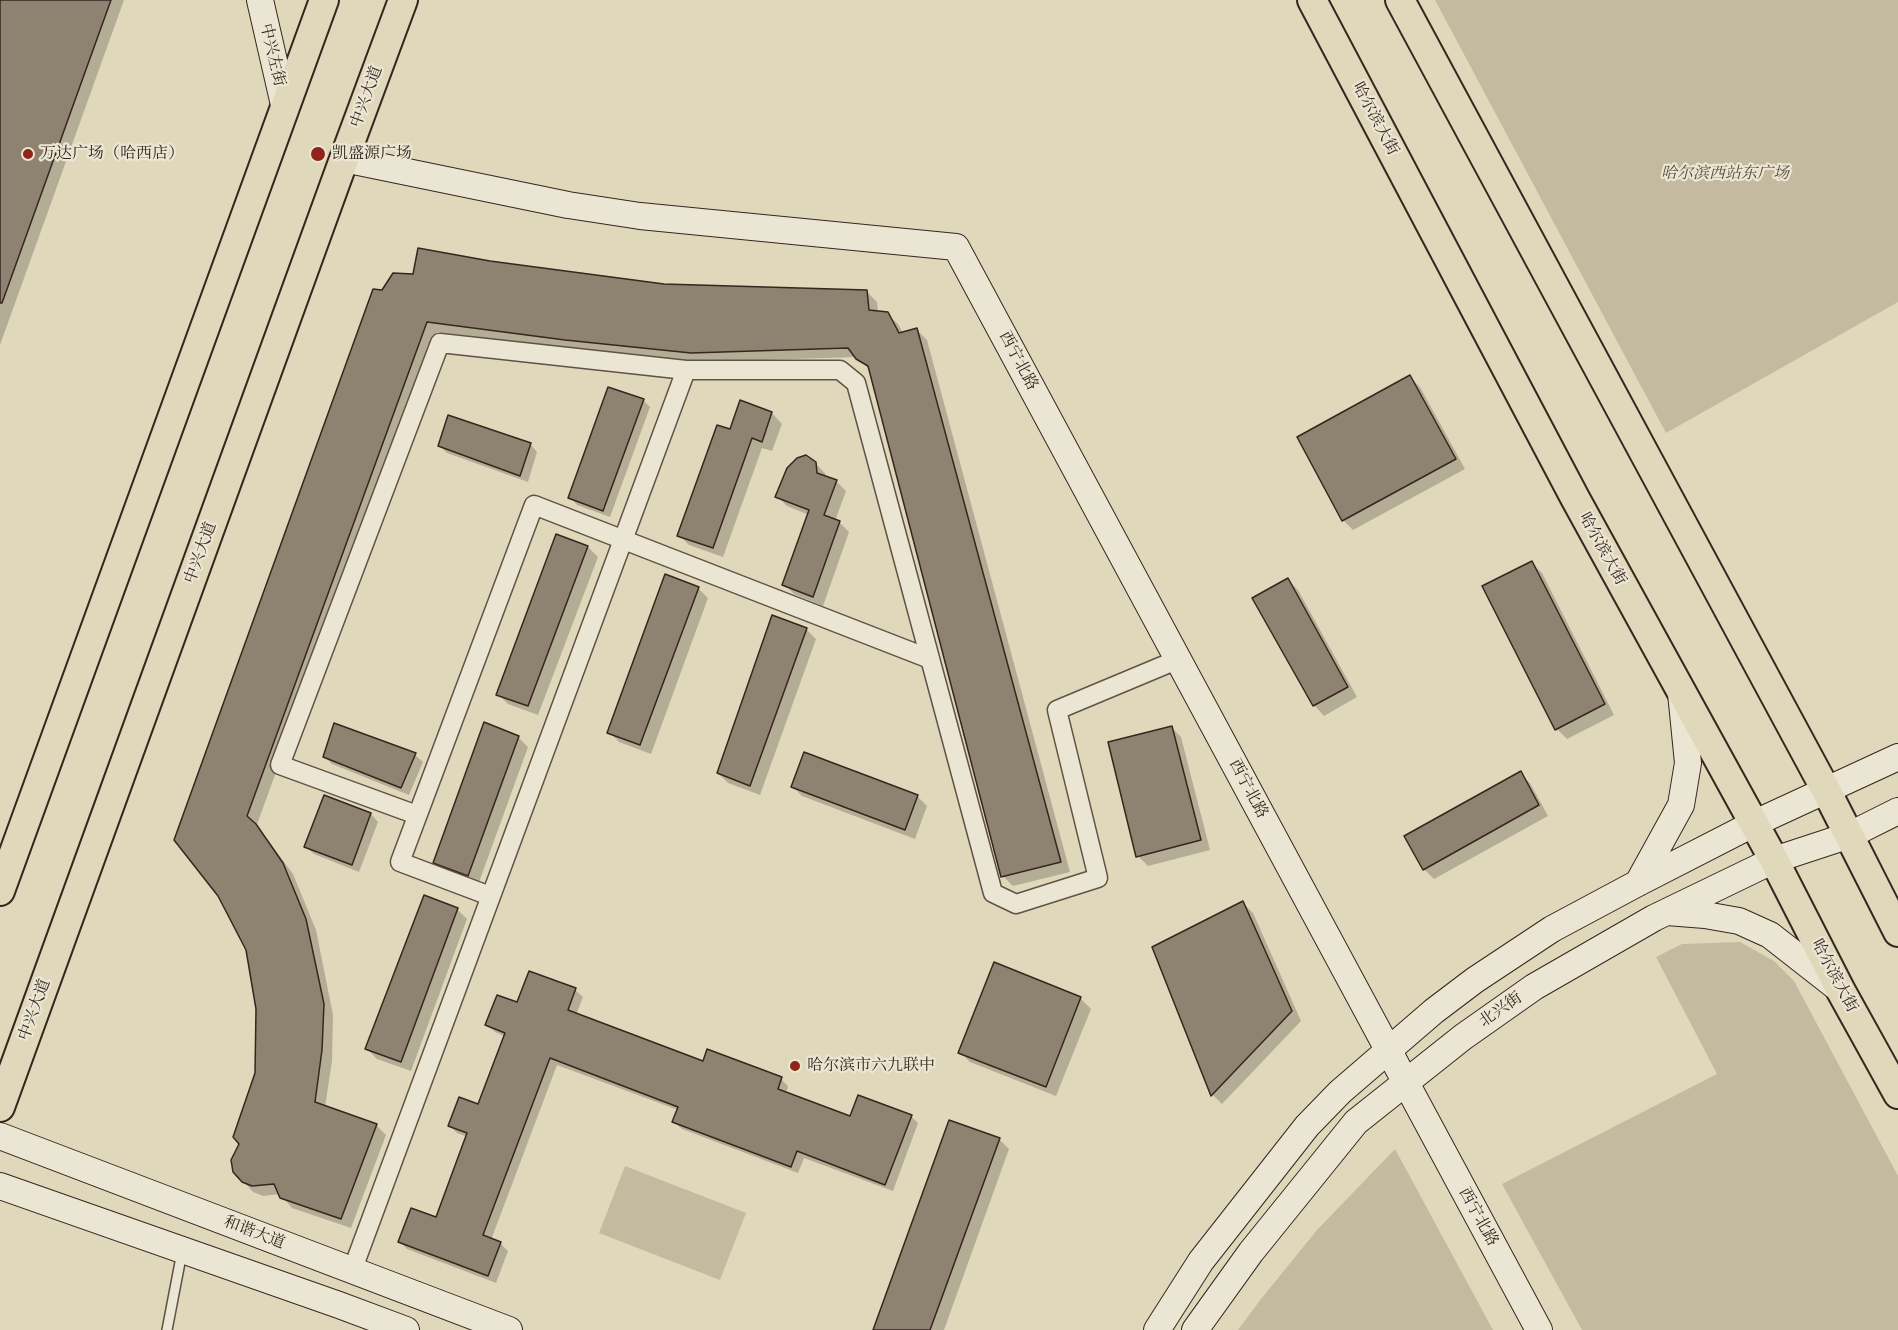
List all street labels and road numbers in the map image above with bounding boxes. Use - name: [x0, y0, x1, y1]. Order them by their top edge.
- street label: 中兴左街: [255, 22, 289, 88]
- street label: 中兴大道: [347, 64, 387, 130]
- street label: 哈尔滨大街: [1348, 79, 1402, 159]
- street label: 西宁北路: [995, 328, 1041, 394]
- street label: 哈尔滨大街: [1574, 509, 1630, 589]
- street label: 中兴大道: [181, 520, 221, 586]
- street label: 西宁北路: [1225, 756, 1271, 822]
- street label: 哈尔滨大街: [1807, 936, 1861, 1016]
- street label: 中兴大道: [15, 977, 55, 1043]
- street label: 北兴街: [1476, 988, 1526, 1032]
- street label: 西宁北路: [1454, 1184, 1502, 1250]
- street label: 和谐大道: [221, 1213, 287, 1253]

